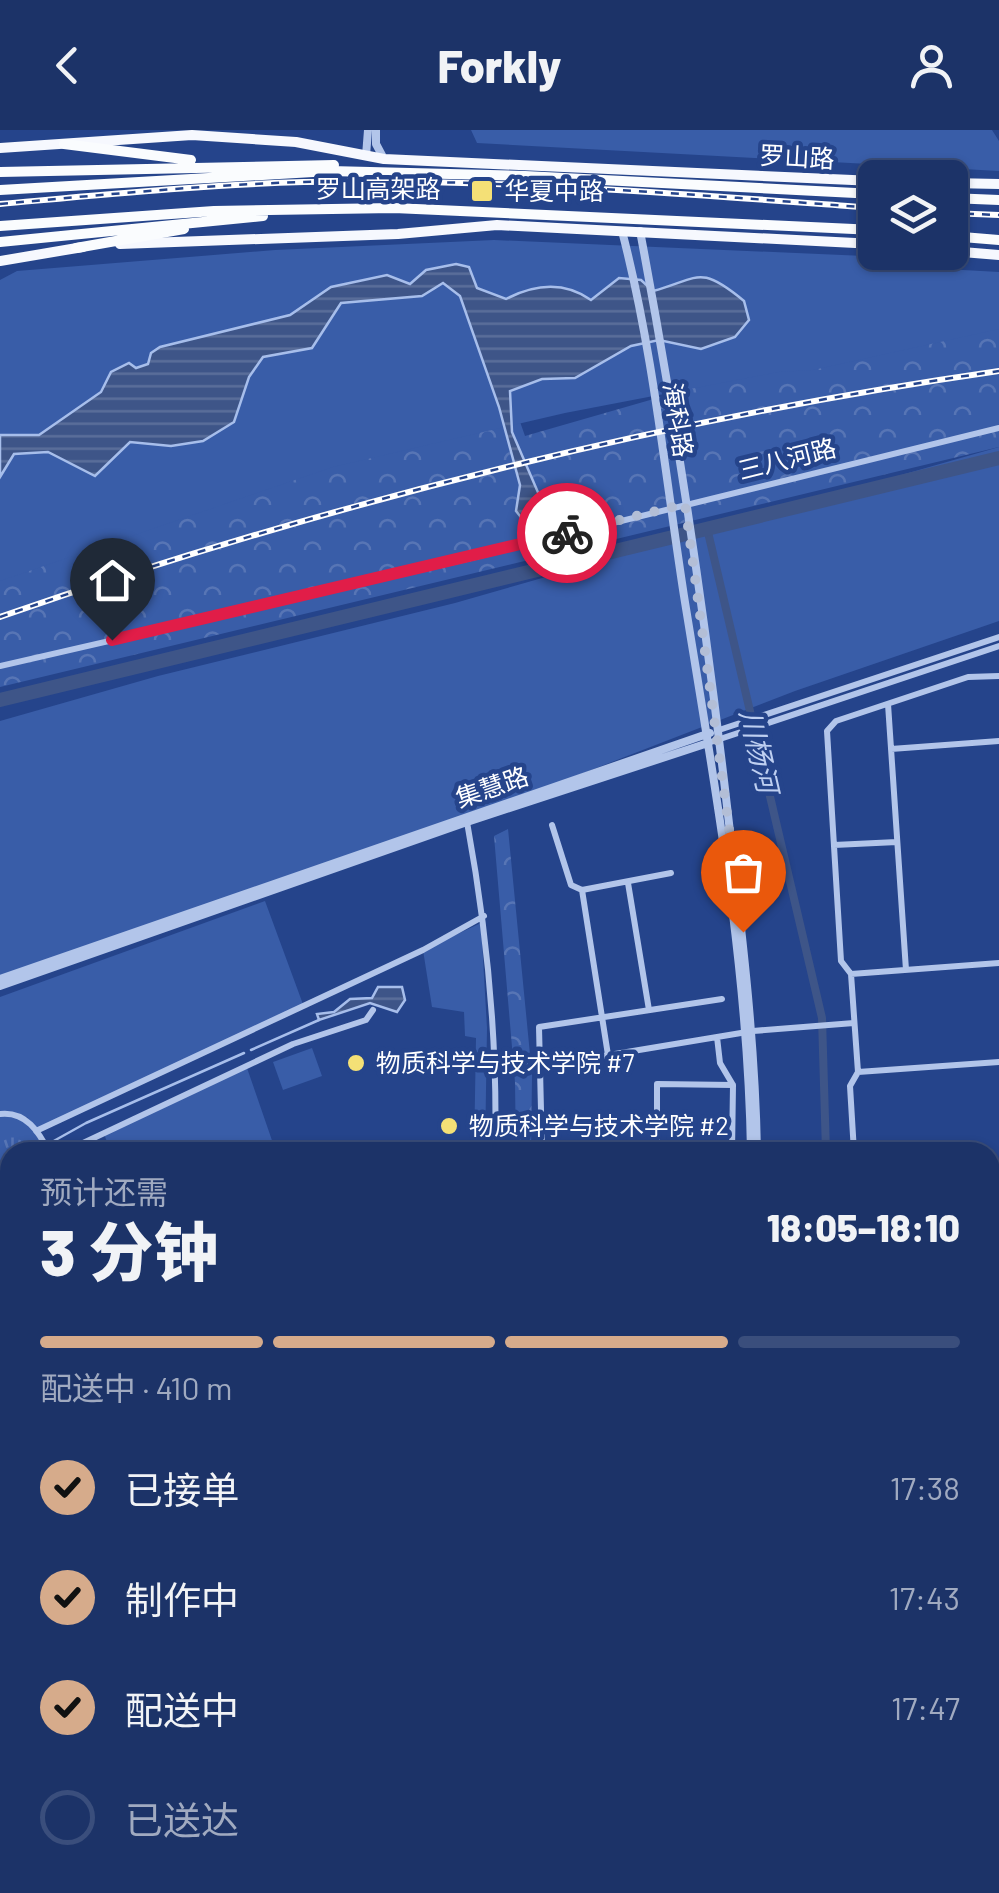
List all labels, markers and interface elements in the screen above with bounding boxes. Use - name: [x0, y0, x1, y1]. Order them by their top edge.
- icon: back: [40, 38, 95, 93]
- text: Forkly: [438, 38, 561, 92]
- icon: person: [904, 38, 959, 93]
- street label: 罗山路: [759, 139, 835, 173]
- map controls: [858, 160, 968, 270]
- button: layers: [858, 160, 968, 270]
- street label: 罗山高架路: [315, 173, 441, 203]
- place label: 华夏中路: [504, 175, 604, 205]
- marker: 华夏中路: [469, 178, 495, 204]
- street label: 海科路: [658, 380, 700, 459]
- street label: 三八河路: [735, 431, 839, 485]
- courier: [517, 483, 617, 583]
- icon: bike: [540, 506, 595, 561]
- pin: [70, 538, 155, 641]
- icon: home: [85, 553, 140, 608]
- water label: 川杨河: [734, 706, 787, 800]
- street label: 集慧路: [451, 760, 532, 812]
- pin: [701, 830, 786, 933]
- icon: bag: [716, 845, 771, 900]
- place label: 物质科学与技术学院 #7: [376, 1047, 634, 1077]
- marker: 物质科学与技术学院 #7: [345, 1052, 367, 1074]
- place label: 物质科学与技术学院 #2: [469, 1110, 729, 1140]
- marker: 物质科学与技术学院 #2: [438, 1115, 460, 1137]
- text: 预计还需: [40, 1172, 168, 1210]
- text: 18:05–18:10: [767, 1204, 960, 1250]
- text: 3 分钟: [40, 1211, 219, 1289]
- text: 配送中 · 410 m: [40, 1368, 232, 1406]
- icon: check: [40, 1460, 95, 1515]
- text: 已接单: [125, 1466, 239, 1512]
- text: 17:38: [890, 1468, 960, 1506]
- icon: check: [40, 1570, 95, 1625]
- text: 制作中: [125, 1576, 239, 1622]
- text: 17:43: [889, 1578, 960, 1616]
- icon: check: [40, 1680, 95, 1735]
- text: 配送中: [125, 1686, 239, 1732]
- text: 17:47: [891, 1688, 960, 1726]
- text: 已送达: [125, 1796, 239, 1842]

